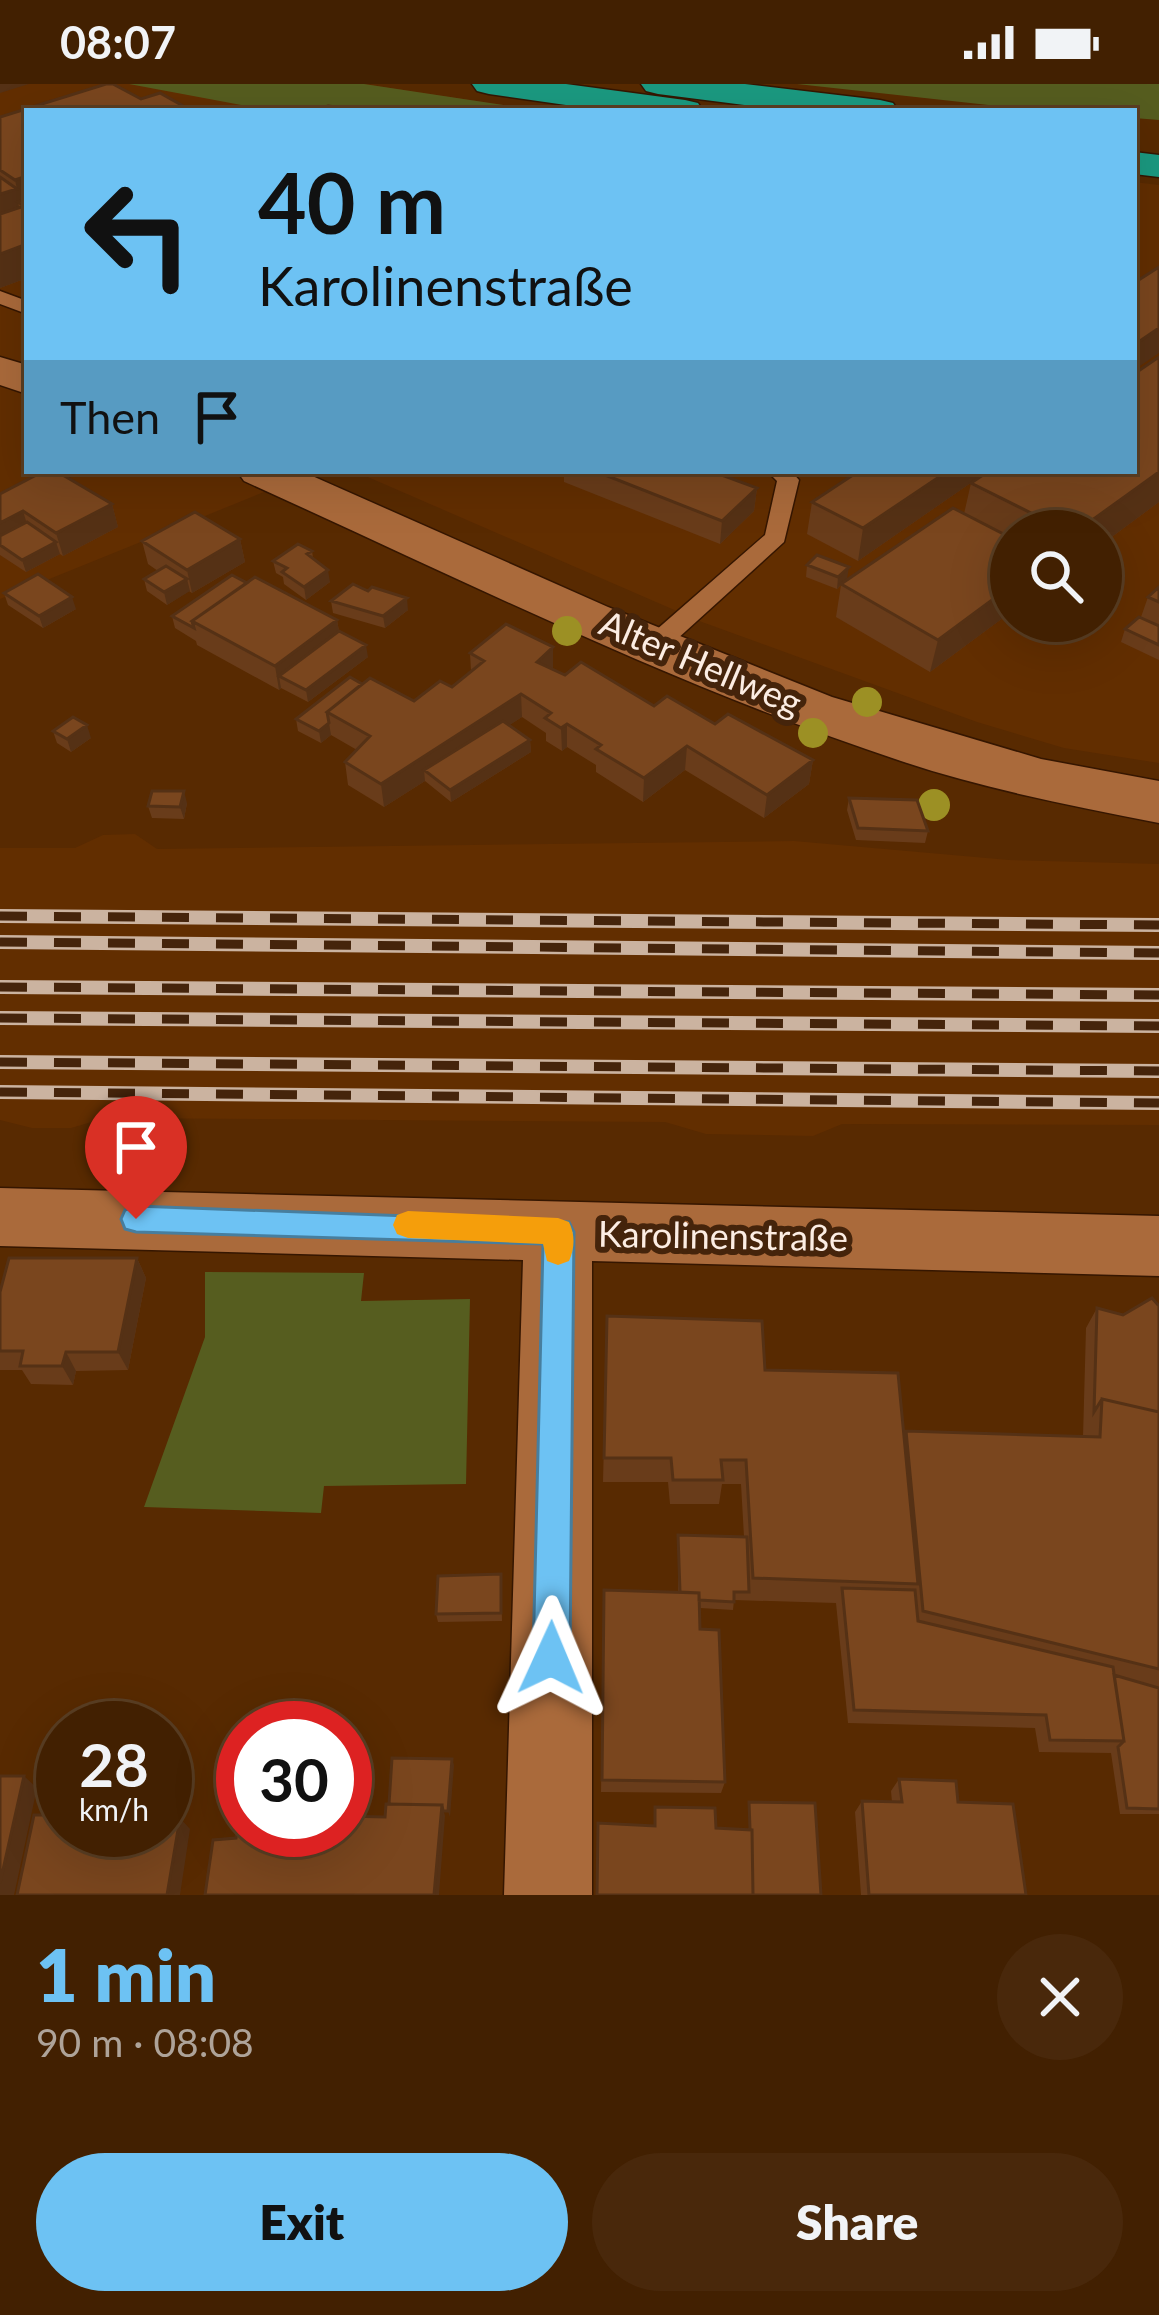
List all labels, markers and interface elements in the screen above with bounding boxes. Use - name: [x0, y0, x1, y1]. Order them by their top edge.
- text: 08:07: [60, 15, 176, 69]
- text: 40 m: [258, 151, 446, 252]
- icon: left: [60, 156, 216, 312]
- text: Karolinenstraße: [258, 253, 633, 318]
- icon: arrive: [184, 384, 250, 450]
- text: Then: [60, 390, 160, 444]
- map controls: [990, 510, 1122, 642]
- button: search: [990, 510, 1122, 642]
- street label: Alter Hellweg: [594, 600, 808, 724]
- pin: [85, 1096, 187, 1219]
- icon: arrive: [103, 1114, 169, 1180]
- street label: Karolinenstraße: [598, 1211, 848, 1259]
- position arrow: [488, 1595, 614, 1721]
- speed limit sign: 30: [216, 1701, 372, 1857]
- text: 28: [79, 1728, 149, 1800]
- text: km/h: [79, 1791, 149, 1827]
- text: 1 min: [36, 1931, 216, 2017]
- button: close: [997, 1934, 1123, 2060]
- text: 90 m · 08:08: [36, 2019, 254, 2065]
- button: Exit: [36, 2153, 568, 2291]
- button: Share: [592, 2153, 1123, 2291]

